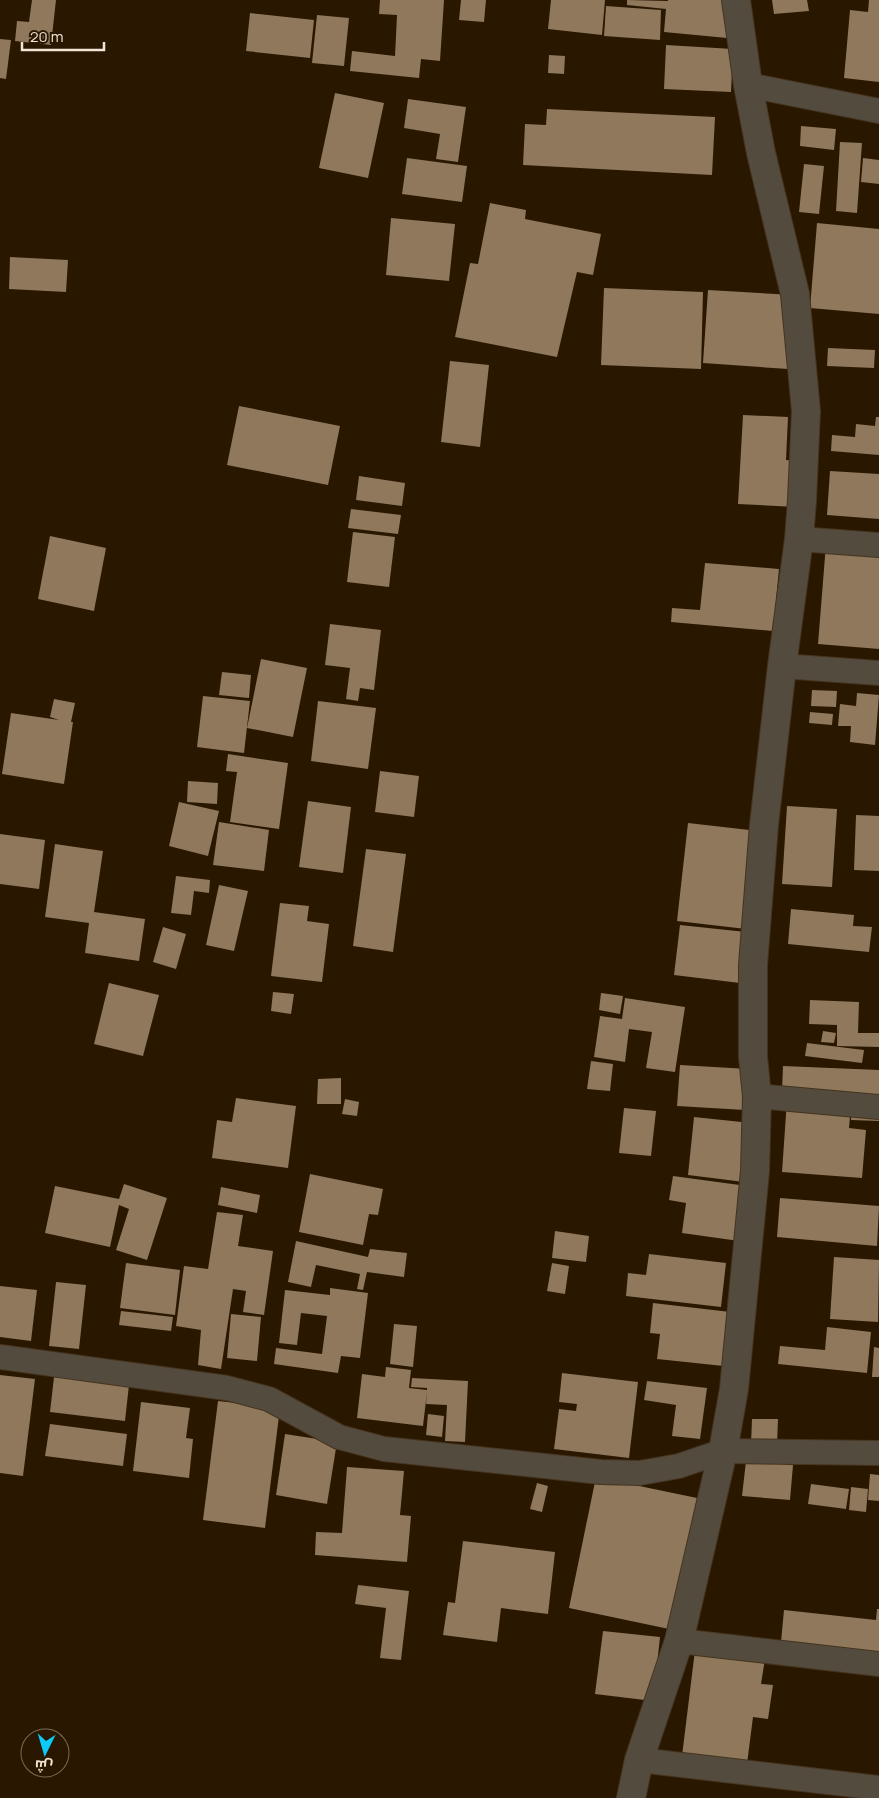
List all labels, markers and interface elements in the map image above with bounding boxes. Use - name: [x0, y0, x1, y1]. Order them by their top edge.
- scale bar: [22, 20, 105, 52]
- text: 20 m: [30, 26, 63, 47]
- north arrow: [20, 1728, 70, 1778]
- text: ش: [34, 1756, 54, 1777]

